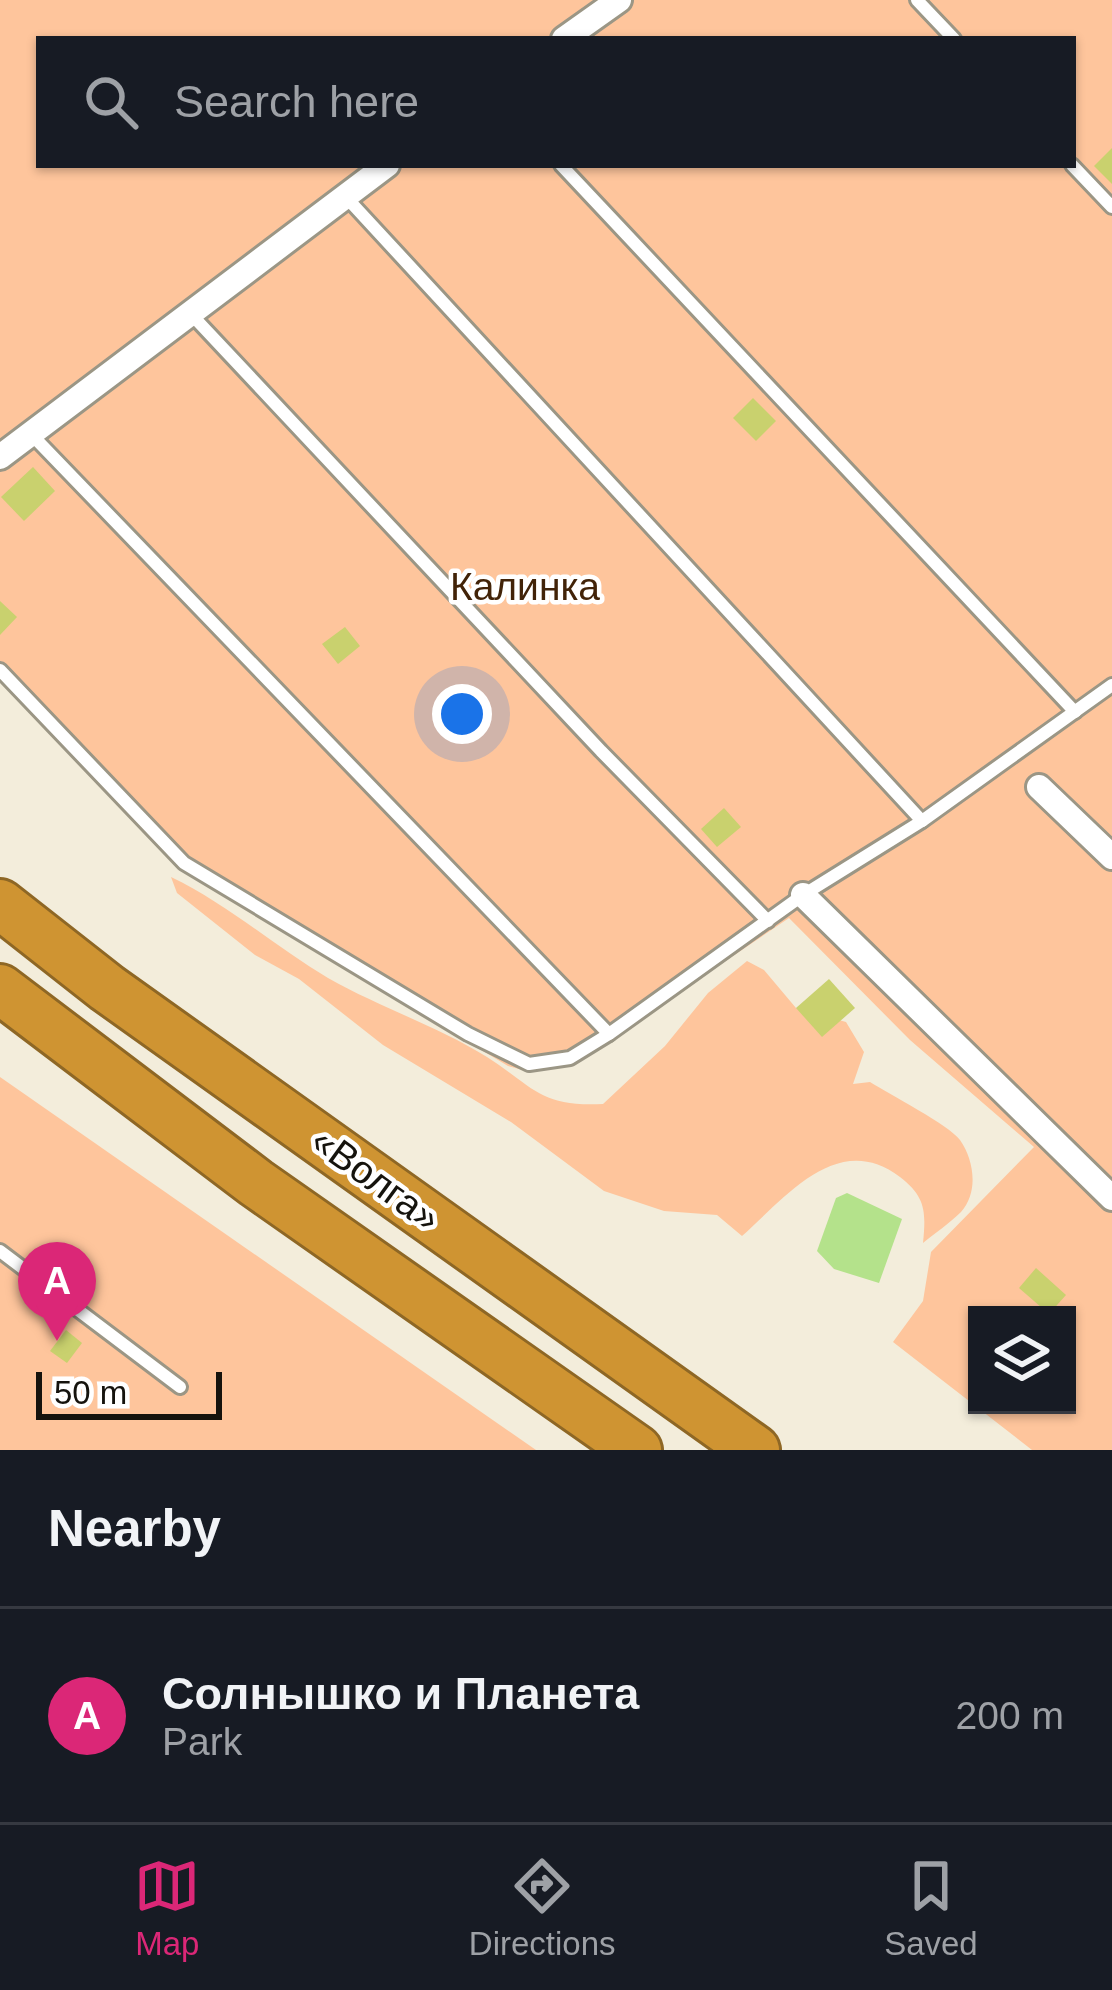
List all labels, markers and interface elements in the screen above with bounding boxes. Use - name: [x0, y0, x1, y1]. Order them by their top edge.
- search box: [36, 36, 1076, 168]
- icon: search: [78, 69, 144, 135]
- text: Search here: [174, 76, 419, 127]
- park label: Калинка: [450, 565, 600, 608]
- your location: [432, 684, 492, 744]
- street label: «Волга»: [303, 1118, 449, 1240]
- pin: A: [18, 1242, 96, 1341]
- map controls: [968, 1306, 1076, 1414]
- button: layers: [968, 1306, 1076, 1414]
- scale bar: [36, 1366, 222, 1419]
- text: 50 m: [54, 1374, 127, 1411]
- text: Nearby: [48, 1500, 221, 1557]
- text: Солнышко и Планета: [162, 1668, 639, 1719]
- text: A: [73, 1694, 101, 1737]
- text: 200 m: [956, 1694, 1064, 1737]
- text: Park: [162, 1720, 242, 1763]
- tab: Map: [134, 1853, 200, 1963]
- tab: Directions: [469, 1853, 616, 1963]
- tab: Saved: [884, 1853, 978, 1963]

